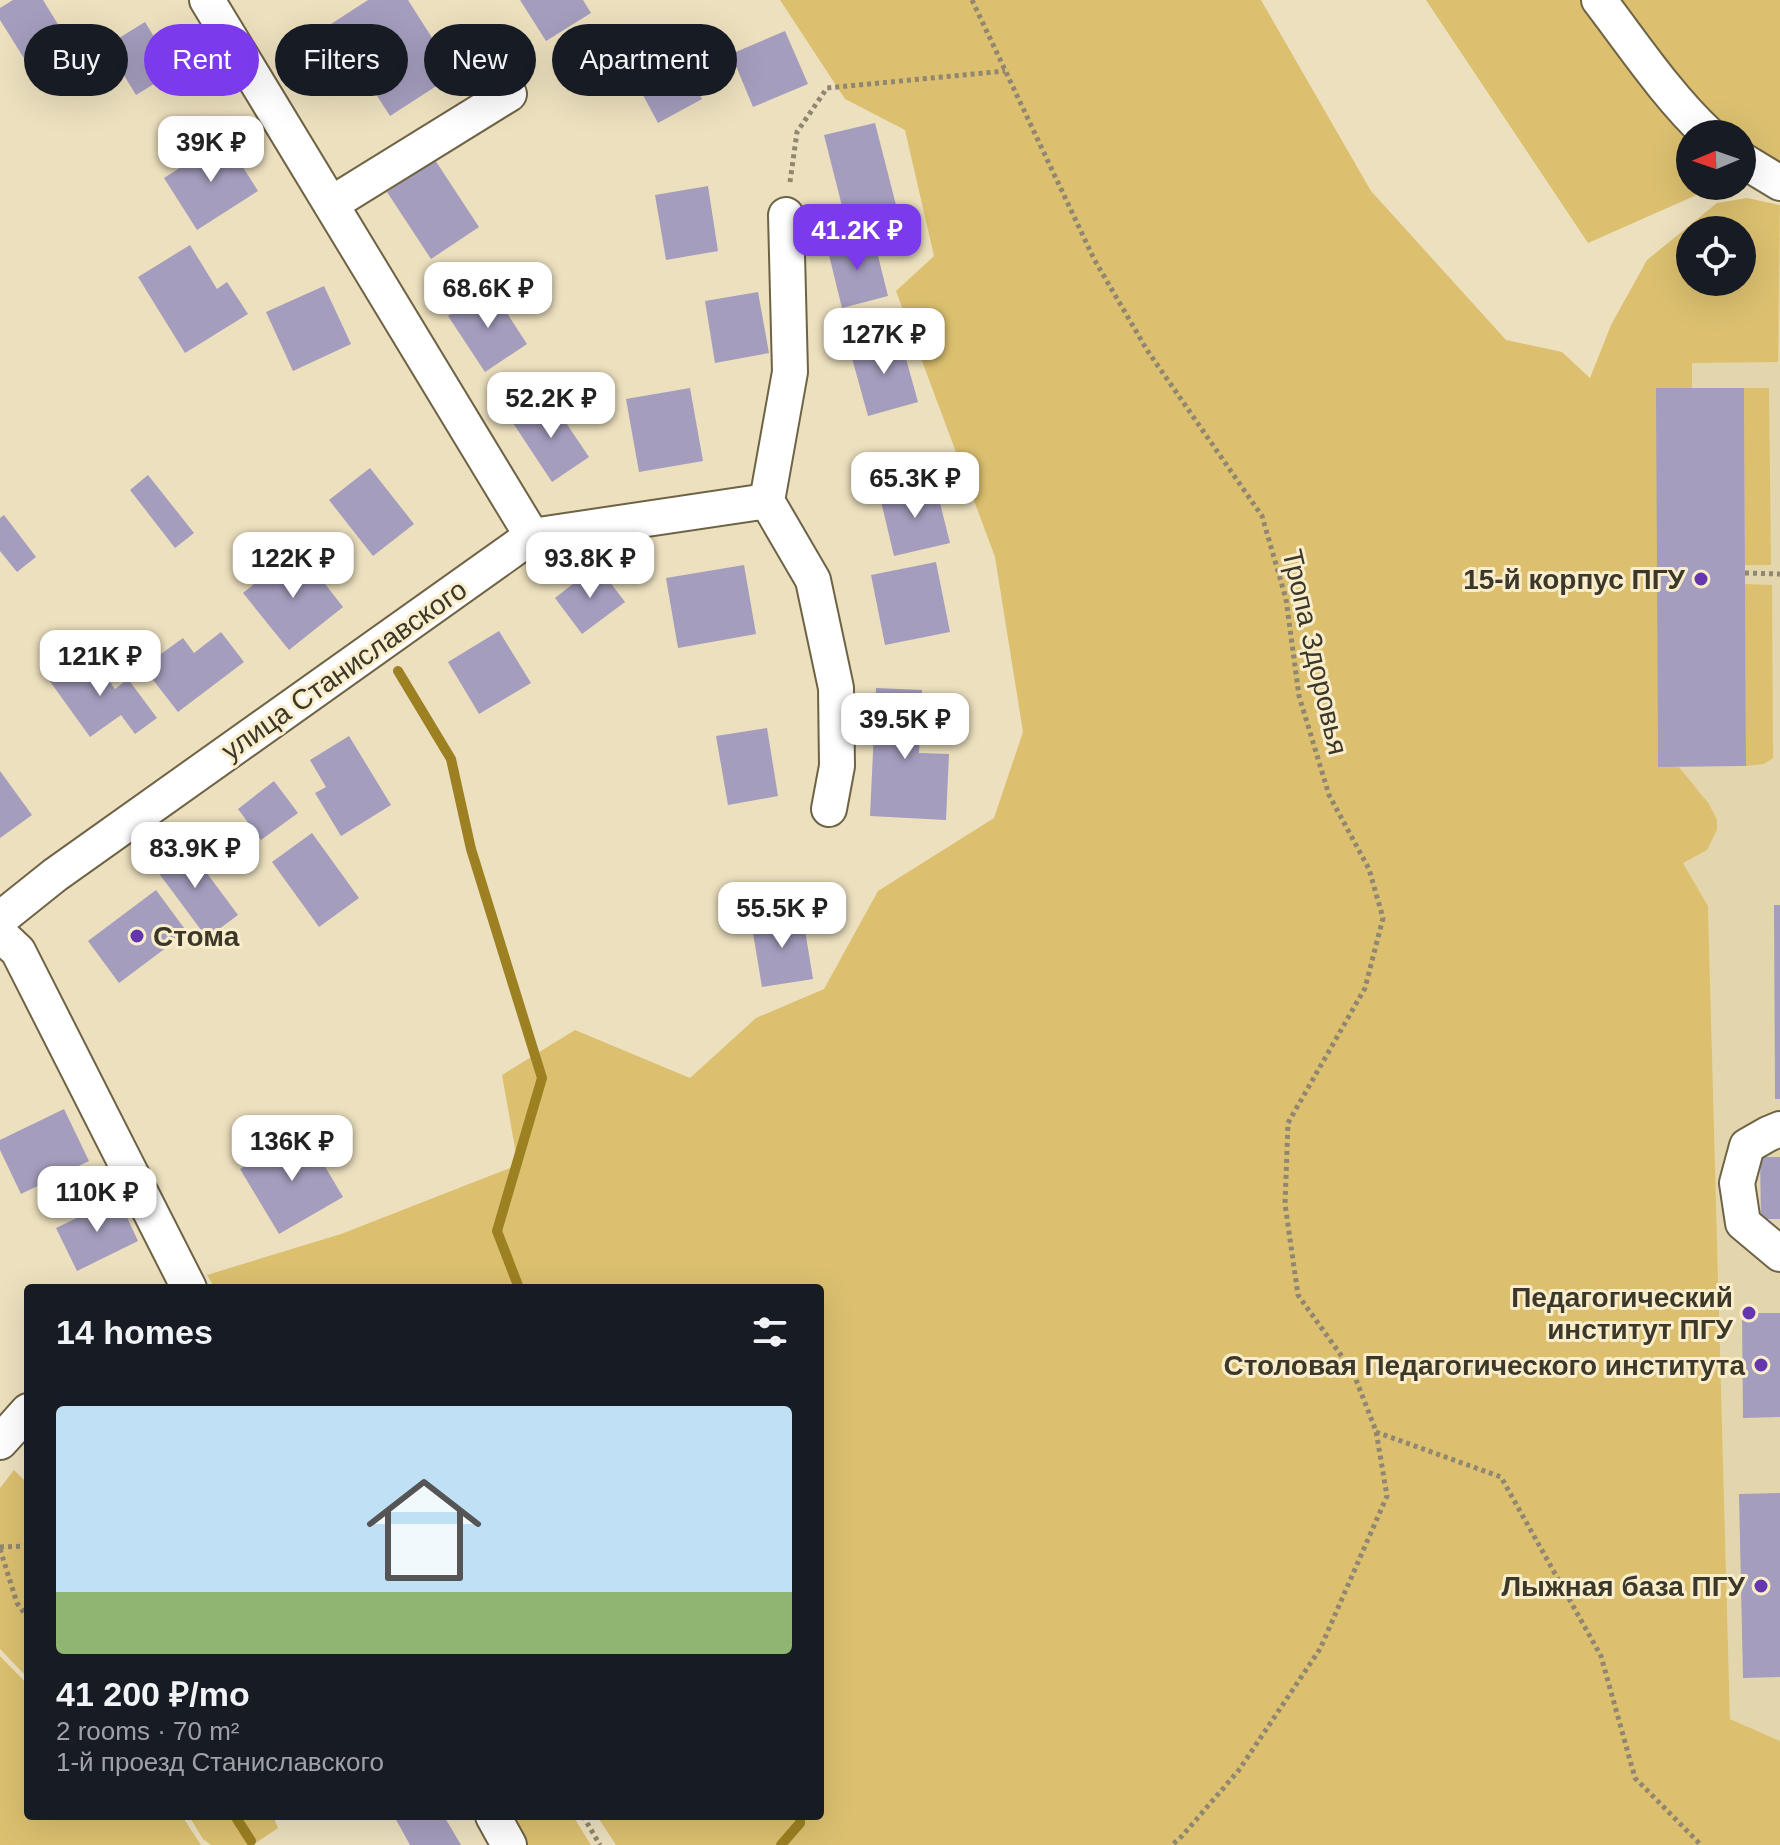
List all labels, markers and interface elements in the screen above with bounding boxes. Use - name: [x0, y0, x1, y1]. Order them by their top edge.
- chip: Buy: [24, 24, 128, 96]
- chip: Rent: [144, 24, 259, 96]
- chip: Filters: [275, 24, 408, 96]
- chip: New: [424, 24, 536, 96]
- chip: Apartment: [552, 24, 737, 96]
- pin: 39K ₽: [155, 116, 267, 184]
- north arrow: [1676, 120, 1756, 200]
- map controls: [1676, 120, 1756, 296]
- text: 39K ₽: [176, 127, 246, 157]
- pin: 41.2K ₽: [783, 204, 931, 272]
- text: 41.2K ₽: [811, 215, 903, 245]
- button: locate: [1676, 216, 1756, 296]
- pin: 68.6K ₽: [414, 262, 562, 330]
- text: 68.6K ₽: [442, 273, 534, 303]
- pin: 127K ₽: [819, 308, 949, 376]
- text: 127K ₽: [842, 319, 926, 349]
- pin: 52.2K ₽: [477, 372, 625, 440]
- text: 52.2K ₽: [505, 383, 597, 413]
- pin: 65.3K ₽: [841, 452, 989, 520]
- text: 65.3K ₽: [869, 463, 961, 493]
- pin: 122K ₽: [228, 532, 358, 600]
- pin: 93.8K ₽: [516, 532, 664, 600]
- text: 122K ₽: [251, 543, 335, 573]
- text: 93.8K ₽: [544, 543, 636, 573]
- street label: Тропа Здоровья: [1276, 546, 1354, 758]
- place label: 15-й корпус ПГУ: [1463, 564, 1686, 595]
- marker: 15-й корпус ПГУ: [1692, 570, 1710, 588]
- street label: улица Станиславского: [216, 574, 472, 766]
- pin: 121K ₽: [35, 630, 165, 698]
- text: 121K ₽: [58, 641, 142, 671]
- pin: 39.5K ₽: [831, 693, 979, 761]
- text: 39.5K ₽: [859, 704, 951, 734]
- pin: 83.9K ₽: [121, 822, 269, 890]
- text: 83.9K ₽: [149, 833, 241, 863]
- pin: 55.5K ₽: [708, 882, 856, 950]
- text: 55.5K ₽: [736, 893, 828, 923]
- place label: Стома: [153, 921, 240, 952]
- marker: Стома: [128, 927, 146, 945]
- pin: 136K ₽: [227, 1115, 357, 1183]
- text: 136K ₽: [250, 1126, 334, 1156]
- pin: 110K ₽: [32, 1166, 162, 1234]
- text: 110K ₽: [55, 1177, 139, 1207]
- place label: Педагогический институт ПГУ: [1511, 1282, 1734, 1345]
- marker: Педагогический институт ПГУ: [1740, 1304, 1758, 1322]
- icon: filters: [748, 1310, 792, 1354]
- text: 14 homes: [56, 1313, 213, 1351]
- place label: Столовая Педагогического института: [1223, 1350, 1745, 1381]
- marker: Столовая Педагогического института: [1752, 1356, 1770, 1374]
- icon: home: [352, 1458, 496, 1602]
- place label: Лыжная база ПГУ: [1501, 1571, 1746, 1602]
- marker: Лыжная база ПГУ: [1752, 1577, 1770, 1595]
- text: 41 200 ₽/mo: [56, 1675, 250, 1713]
- text: 2 rooms · 70 m²: [56, 1716, 240, 1746]
- text: 1-й проезд Станиславского: [56, 1747, 384, 1777]

